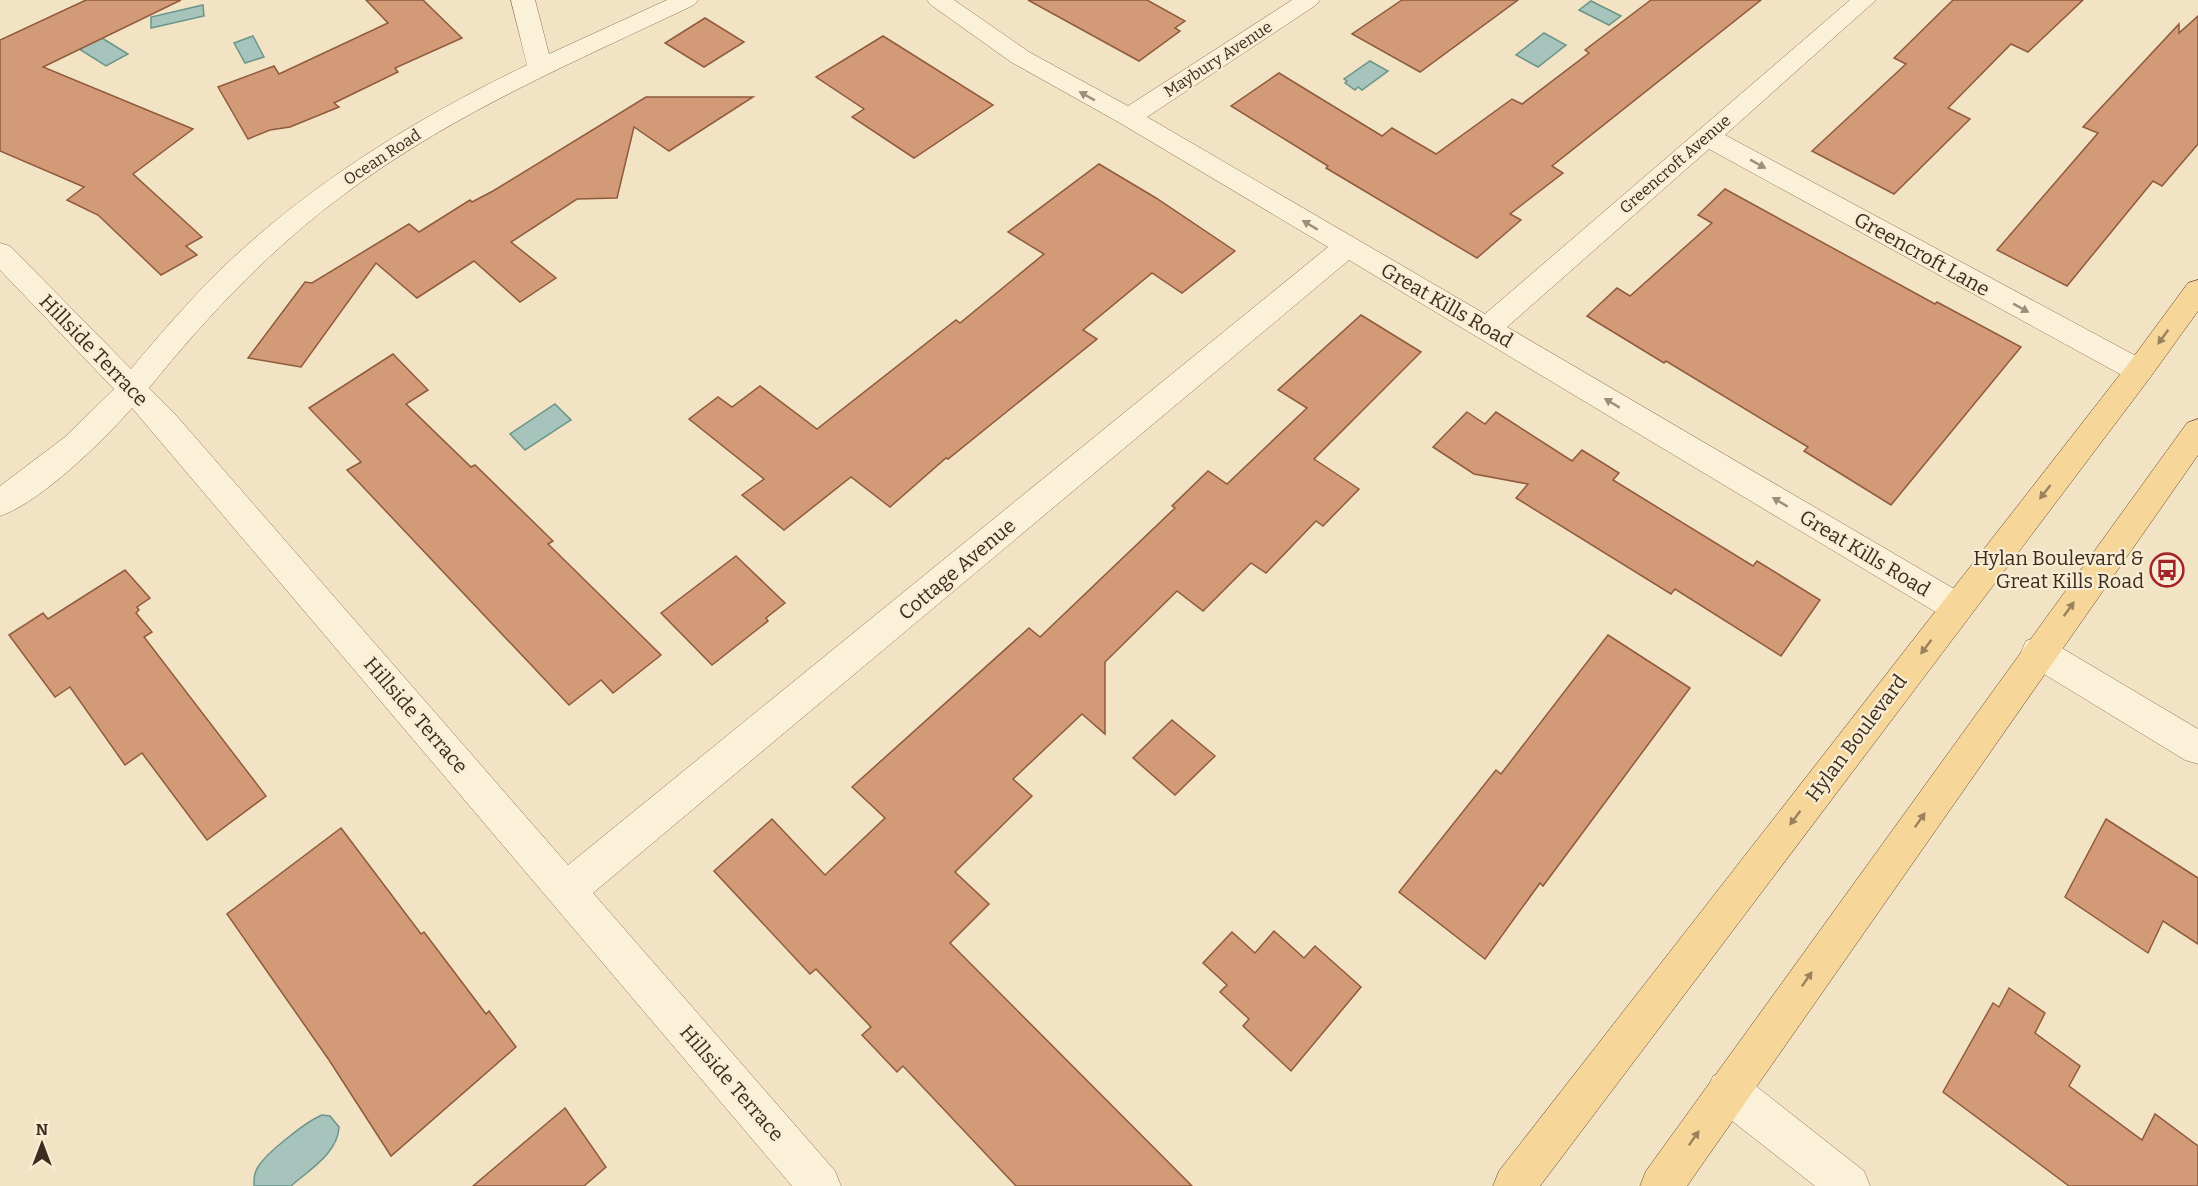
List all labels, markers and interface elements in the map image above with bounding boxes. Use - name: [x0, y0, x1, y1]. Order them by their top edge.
- street label: Maybury Avenue: [1160, 17, 1276, 101]
- one-way arrow: [1078, 91, 1095, 101]
- street label: Greencroft Avenue: [1616, 111, 1734, 217]
- street label: Ocean Road: [340, 125, 425, 189]
- one-way arrow: [1750, 159, 1767, 169]
- street label: Greencroft Lane: [1850, 207, 1994, 301]
- one-way arrow: [1301, 220, 1318, 230]
- street label: Great Kills Road: [1377, 258, 1517, 353]
- street label: Hillside Terrace: [35, 289, 153, 411]
- one-way arrow: [2013, 303, 2030, 313]
- one-way arrow: [2158, 330, 2170, 345]
- one-way arrow: [1603, 398, 1620, 408]
- one-way arrow: [2039, 484, 2052, 500]
- one-way arrow: [1772, 497, 1788, 508]
- street label: Great Kills Road: [1795, 505, 1935, 602]
- street label: Cottage Avenue: [894, 513, 1020, 625]
- place label: Hylan Boulevard & Great Kills Road: [1973, 546, 2144, 593]
- bus stop icon: Hylan Boulevard & Great Kills Road: [2149, 552, 2185, 588]
- one-way arrow: [2063, 602, 2075, 618]
- one-way arrow: [1921, 639, 1933, 654]
- street label: Hillside Terrace: [359, 652, 473, 778]
- street label: Hylan Boulevard: [1800, 670, 1912, 806]
- one-way arrow: [1789, 810, 1801, 826]
- one-way arrow: [1914, 812, 1926, 828]
- one-way arrow: [1801, 971, 1813, 987]
- street label: Hillside Terrace: [675, 1020, 789, 1146]
- north arrow: [12, 1114, 72, 1174]
- text: N: [36, 1120, 48, 1139]
- one-way arrow: [1688, 1131, 1700, 1147]

